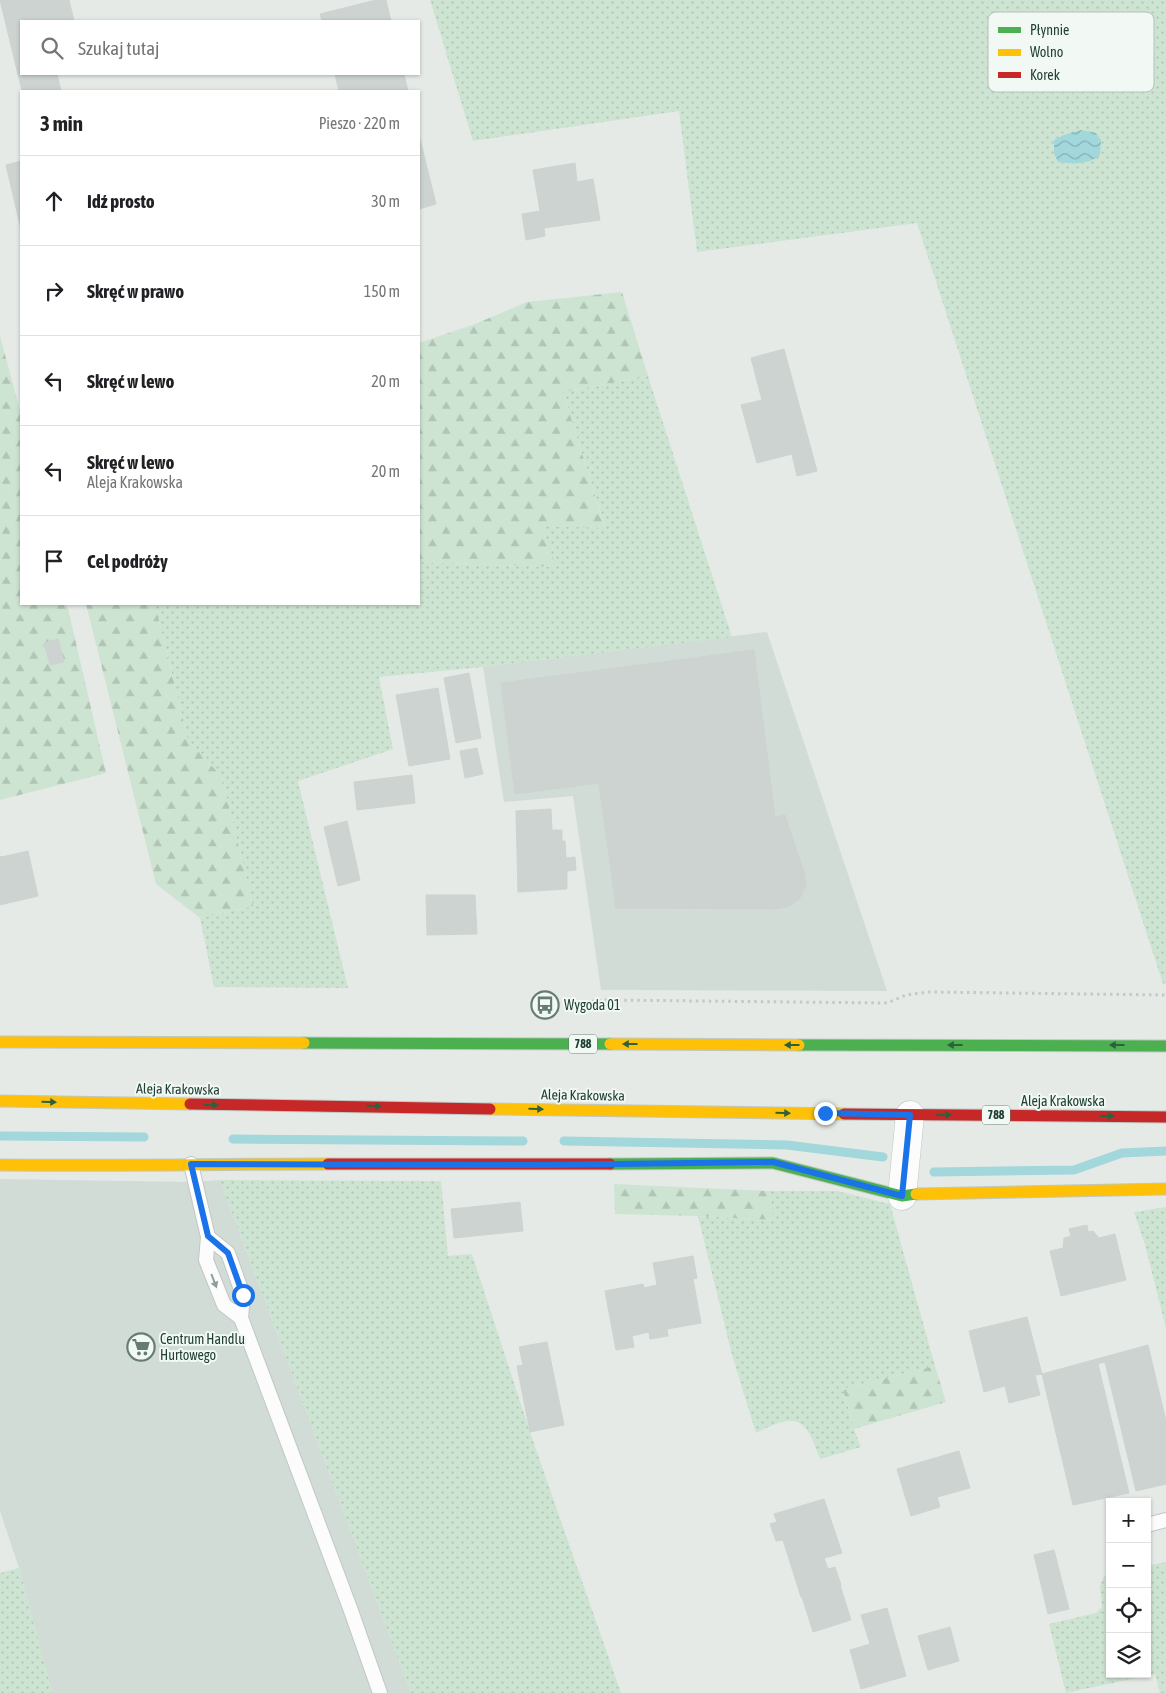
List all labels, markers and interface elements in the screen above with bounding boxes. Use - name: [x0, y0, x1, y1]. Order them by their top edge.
- legend: [988, 12, 1154, 92]
- search box: [20, 20, 420, 75]
- text: Płynnie: [1030, 22, 1069, 38]
- icon: search: [38, 34, 66, 62]
- text: Szukaj tutaj: [78, 37, 160, 59]
- text: Wolno: [1030, 44, 1063, 60]
- text: Korek: [1030, 67, 1060, 83]
- text: 3 min: [40, 111, 83, 135]
- text: Pieszo · 220 m: [319, 114, 400, 132]
- icon: ahead: [40, 187, 68, 215]
- text: Idź prosto: [87, 190, 155, 212]
- text: 30 m: [371, 192, 400, 210]
- icon: right: [40, 277, 68, 305]
- text: Skręć w prawo: [87, 280, 184, 302]
- text: 150 m: [364, 282, 400, 300]
- icon: left: [40, 367, 68, 395]
- text: Skręć w lewo: [87, 370, 174, 392]
- text: 20 m: [371, 372, 400, 390]
- text: Skręć w lewo: [87, 451, 174, 473]
- icon: left: [40, 457, 68, 485]
- text: 20 m: [371, 462, 400, 480]
- text: Aleja Krakowska: [87, 473, 183, 491]
- icon: arrive: [40, 547, 68, 575]
- text: Cel podróży: [87, 550, 168, 572]
- bus stop icon: Wygoda 01: [530, 990, 560, 1020]
- place label: Wygoda 01: [564, 997, 620, 1013]
- road number: 788: [569, 1034, 597, 1054]
- one-way arrow: [622, 1040, 638, 1048]
- one-way arrow: [784, 1040, 800, 1048]
- one-way arrow: [947, 1041, 963, 1049]
- one-way arrow: [1109, 1041, 1125, 1049]
- street label: Aleja Krakowska: [136, 1080, 220, 1098]
- street label: Aleja Krakowska: [541, 1086, 625, 1104]
- street label: Aleja Krakowska: [1021, 1093, 1105, 1109]
- one-way arrow: [41, 1098, 57, 1106]
- one-way arrow: [203, 1101, 219, 1109]
- one-way arrow: [366, 1102, 382, 1110]
- route end: [814, 1102, 837, 1125]
- one-way arrow: [528, 1105, 544, 1113]
- road number: 788: [982, 1106, 1010, 1124]
- one-way arrow: [775, 1109, 791, 1117]
- one-way arrow: [936, 1111, 952, 1119]
- one-way arrow: [1099, 1112, 1115, 1120]
- one-way arrow: [211, 1274, 219, 1289]
- route start: [232, 1284, 255, 1307]
- place label: Centrum Handlu Hurtowego: [160, 1331, 245, 1363]
- supermarket icon: Centrum Handlu Hurtowego: [126, 1332, 156, 1362]
- map controls: [1106, 1498, 1151, 1678]
- button: +: [1106, 1498, 1151, 1543]
- button: −: [1106, 1543, 1151, 1588]
- button: locate: [1106, 1588, 1151, 1633]
- button: layers: [1106, 1633, 1151, 1678]

